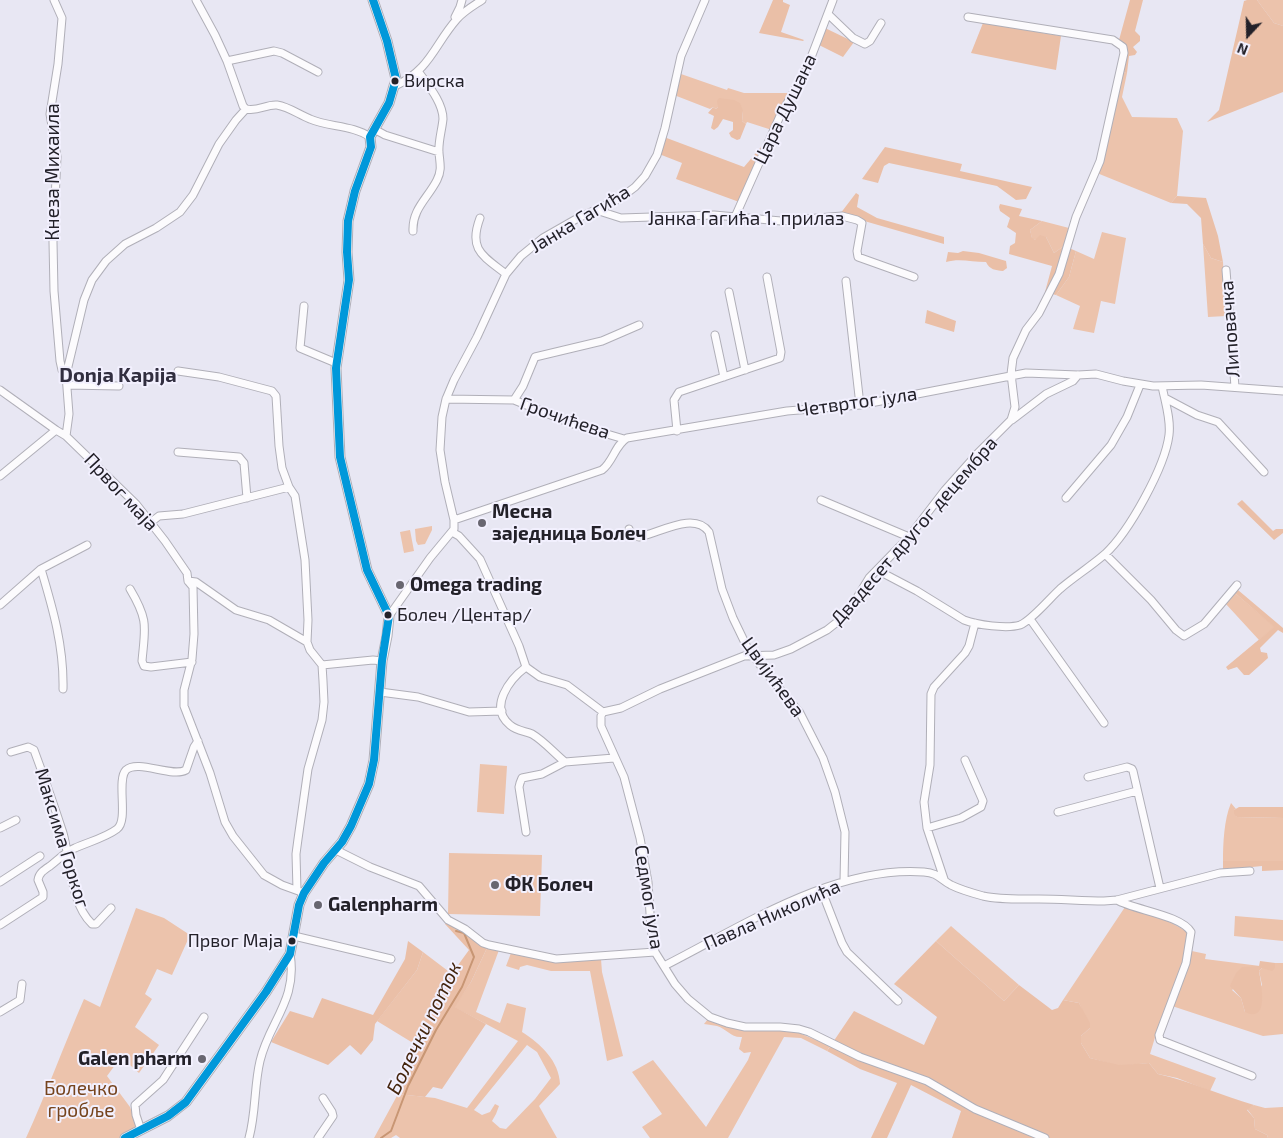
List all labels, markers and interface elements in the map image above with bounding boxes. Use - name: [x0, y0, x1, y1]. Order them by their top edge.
- north arrow: [1223, 10, 1273, 60]
- text: N: [1235, 40, 1250, 59]
- street label: Цара Душана: [748, 50, 822, 168]
- place label: Вирска: [404, 70, 465, 92]
- marker: Вирска: [390, 76, 400, 86]
- street label: Кнеза Михаила: [42, 103, 64, 241]
- street label: Јанка Гагића: [526, 180, 634, 258]
- street label: Јанка Гагића 1. прилаз: [648, 208, 844, 230]
- street label: Липовачка: [1215, 280, 1245, 378]
- district label: Donja Kapija: [59, 363, 177, 387]
- street label: Четвртог јула: [795, 382, 919, 422]
- street label: Грочићева: [517, 392, 613, 444]
- street label: Двадесет другог децембра: [826, 432, 1002, 630]
- street label: Првог маја: [79, 448, 163, 536]
- place label: Месна заједница Болеч: [492, 501, 646, 545]
- marker: Месна заједница Болеч: [476, 517, 488, 529]
- place label: Omega trading: [410, 574, 542, 596]
- marker: Omega trading: [394, 579, 406, 591]
- place label: Болеч /Центар/: [397, 604, 532, 626]
- marker: Болеч /Центар/: [383, 610, 393, 620]
- street label: Цвијићева: [736, 633, 810, 721]
- street label: Максима Горког: [30, 765, 94, 911]
- street label: Седмог јула: [629, 843, 669, 951]
- place label: ФК Болеч: [505, 874, 593, 896]
- street label: Павла Николића: [700, 875, 844, 955]
- marker: ФК Болеч: [489, 879, 501, 891]
- place label: Galenpharm: [328, 894, 438, 916]
- marker: Galenpharm: [312, 899, 324, 911]
- place label: Првог Маја: [188, 930, 283, 952]
- marker: Првог Маја: [287, 936, 297, 946]
- water label: Болечки поток: [381, 958, 467, 1098]
- place label: Galen pharm: [78, 1048, 192, 1070]
- marker: Galen pharm: [196, 1053, 208, 1065]
- park label: Болечко гробље: [44, 1078, 118, 1122]

